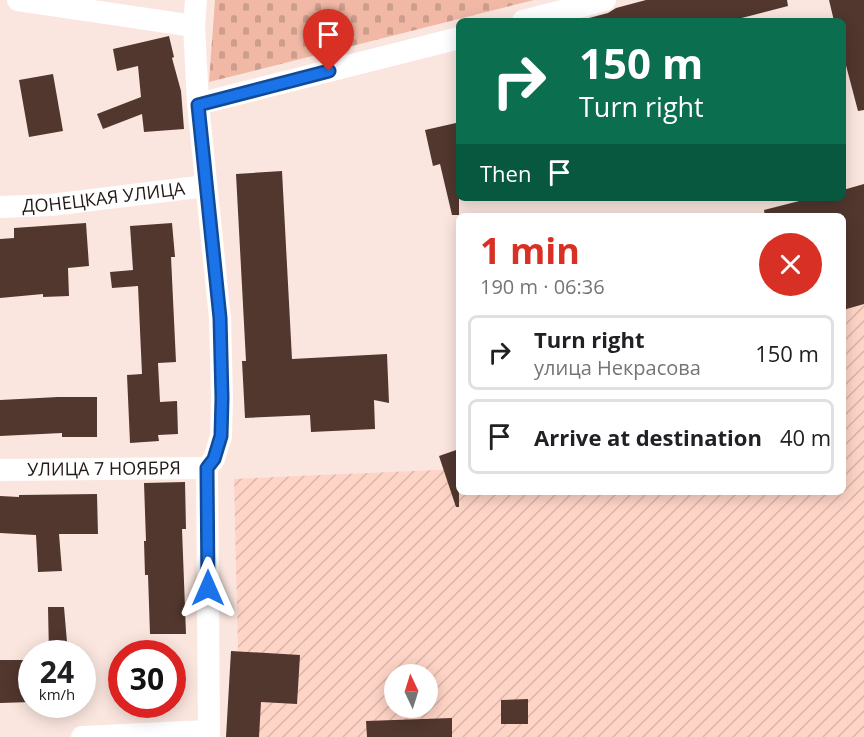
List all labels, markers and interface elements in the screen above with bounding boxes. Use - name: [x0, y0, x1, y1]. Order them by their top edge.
- pin: [303, 9, 354, 71]
- icon: arrive: [312, 18, 345, 51]
- text: 150 m: [579, 34, 703, 91]
- icon: right: [480, 42, 558, 120]
- text: Turn right: [579, 88, 704, 125]
- icon: arrive: [543, 156, 576, 189]
- text: Then: [480, 158, 531, 188]
- street label: ДОНЕЦКАЯ УЛИЦА: [22, 176, 187, 217]
- text: 1 min: [480, 226, 580, 275]
- button: close: [759, 233, 822, 296]
- text: 190 m · 06:36: [480, 273, 605, 300]
- text: Turn right: [534, 324, 645, 354]
- icon: right: [483, 336, 516, 369]
- text: 150 m: [755, 338, 819, 368]
- text: улица Некрасова: [534, 354, 701, 381]
- icon: arrive: [483, 420, 516, 453]
- text: Arrive at destination: [534, 422, 762, 452]
- text: 40 m: [780, 422, 831, 452]
- street label: УЛИЦА 7 НОЯБРЯ: [27, 455, 181, 481]
- position arrow: [176, 556, 240, 620]
- speed limit sign: 30: [108, 640, 186, 718]
- text: 24: [40, 651, 74, 692]
- north arrow: [384, 664, 438, 718]
- map controls: [384, 664, 438, 718]
- text: km/h: [39, 684, 75, 704]

